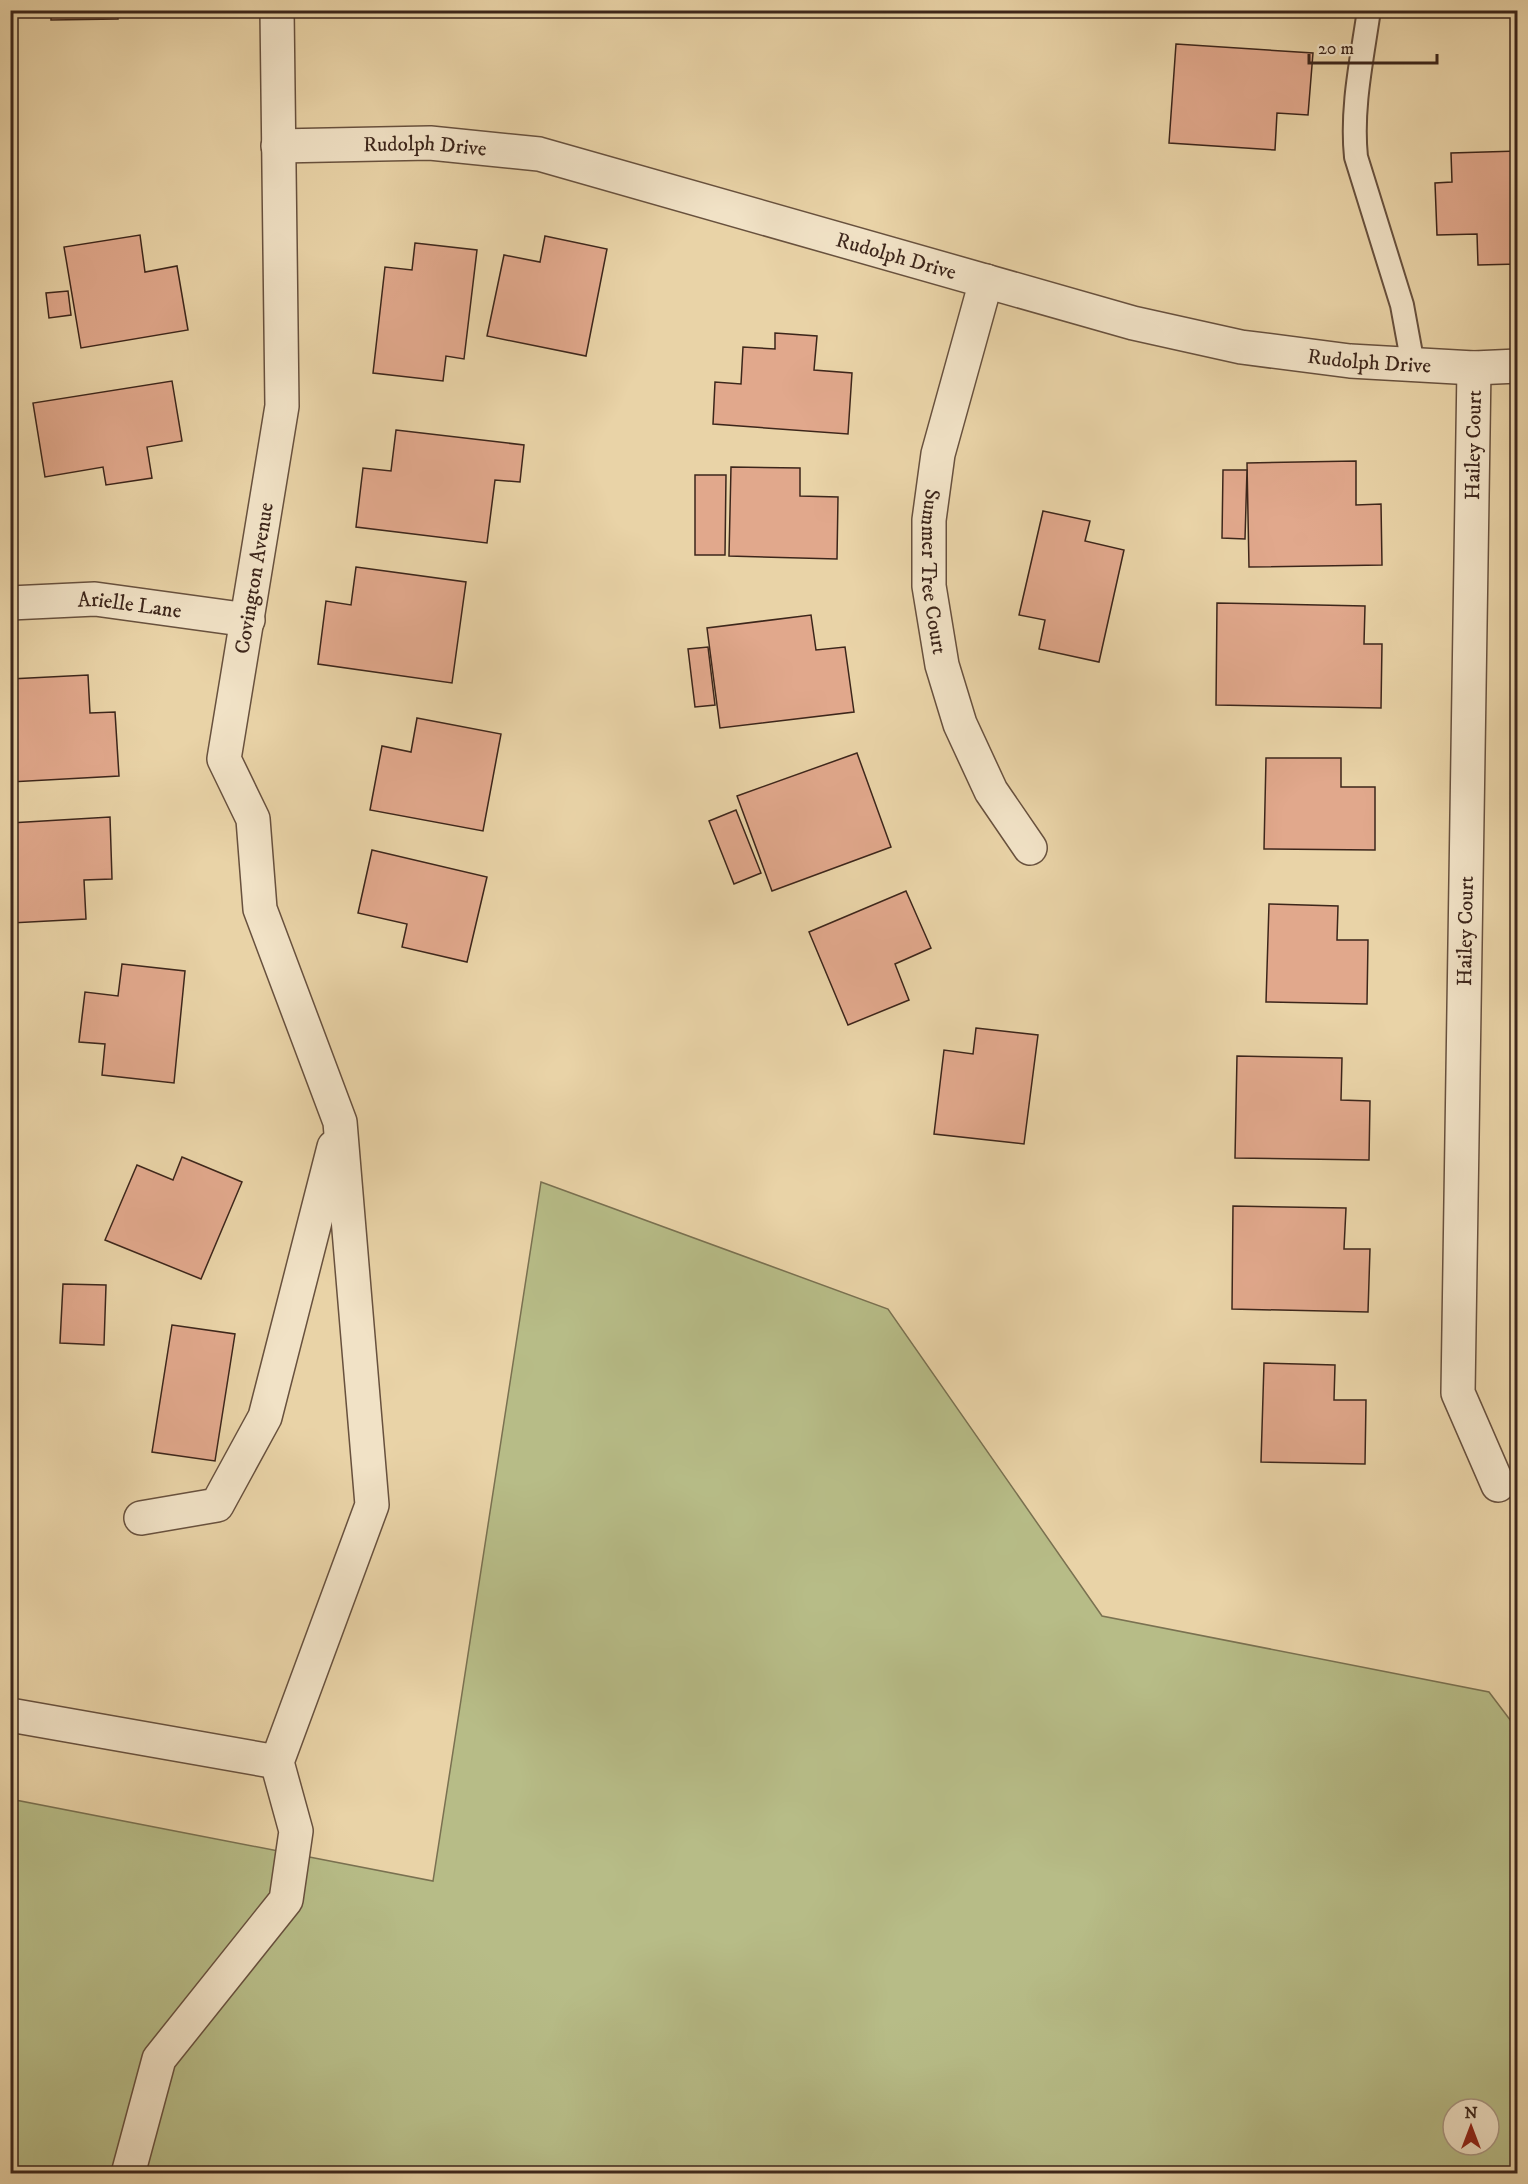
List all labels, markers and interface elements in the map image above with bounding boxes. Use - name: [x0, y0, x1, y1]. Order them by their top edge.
- scale bar: [1309, 27, 1436, 65]
- text: 20 m: [1318, 38, 1354, 60]
- street label: Rudolph Drive: [363, 131, 488, 163]
- street label: Rudolph Drive: [833, 227, 959, 286]
- street label: Rudolph Drive: [1306, 344, 1432, 380]
- street label: Hailey Court: [1460, 389, 1488, 500]
- street label: Summer Tree Court: [914, 487, 952, 657]
- street label: Covington Avenue: [229, 500, 280, 656]
- street label: Arielle Lane: [77, 587, 183, 625]
- street label: Hailey Court: [1452, 875, 1480, 986]
- north arrow: [1441, 2097, 1501, 2157]
- text: N: [1464, 2103, 1478, 2123]

